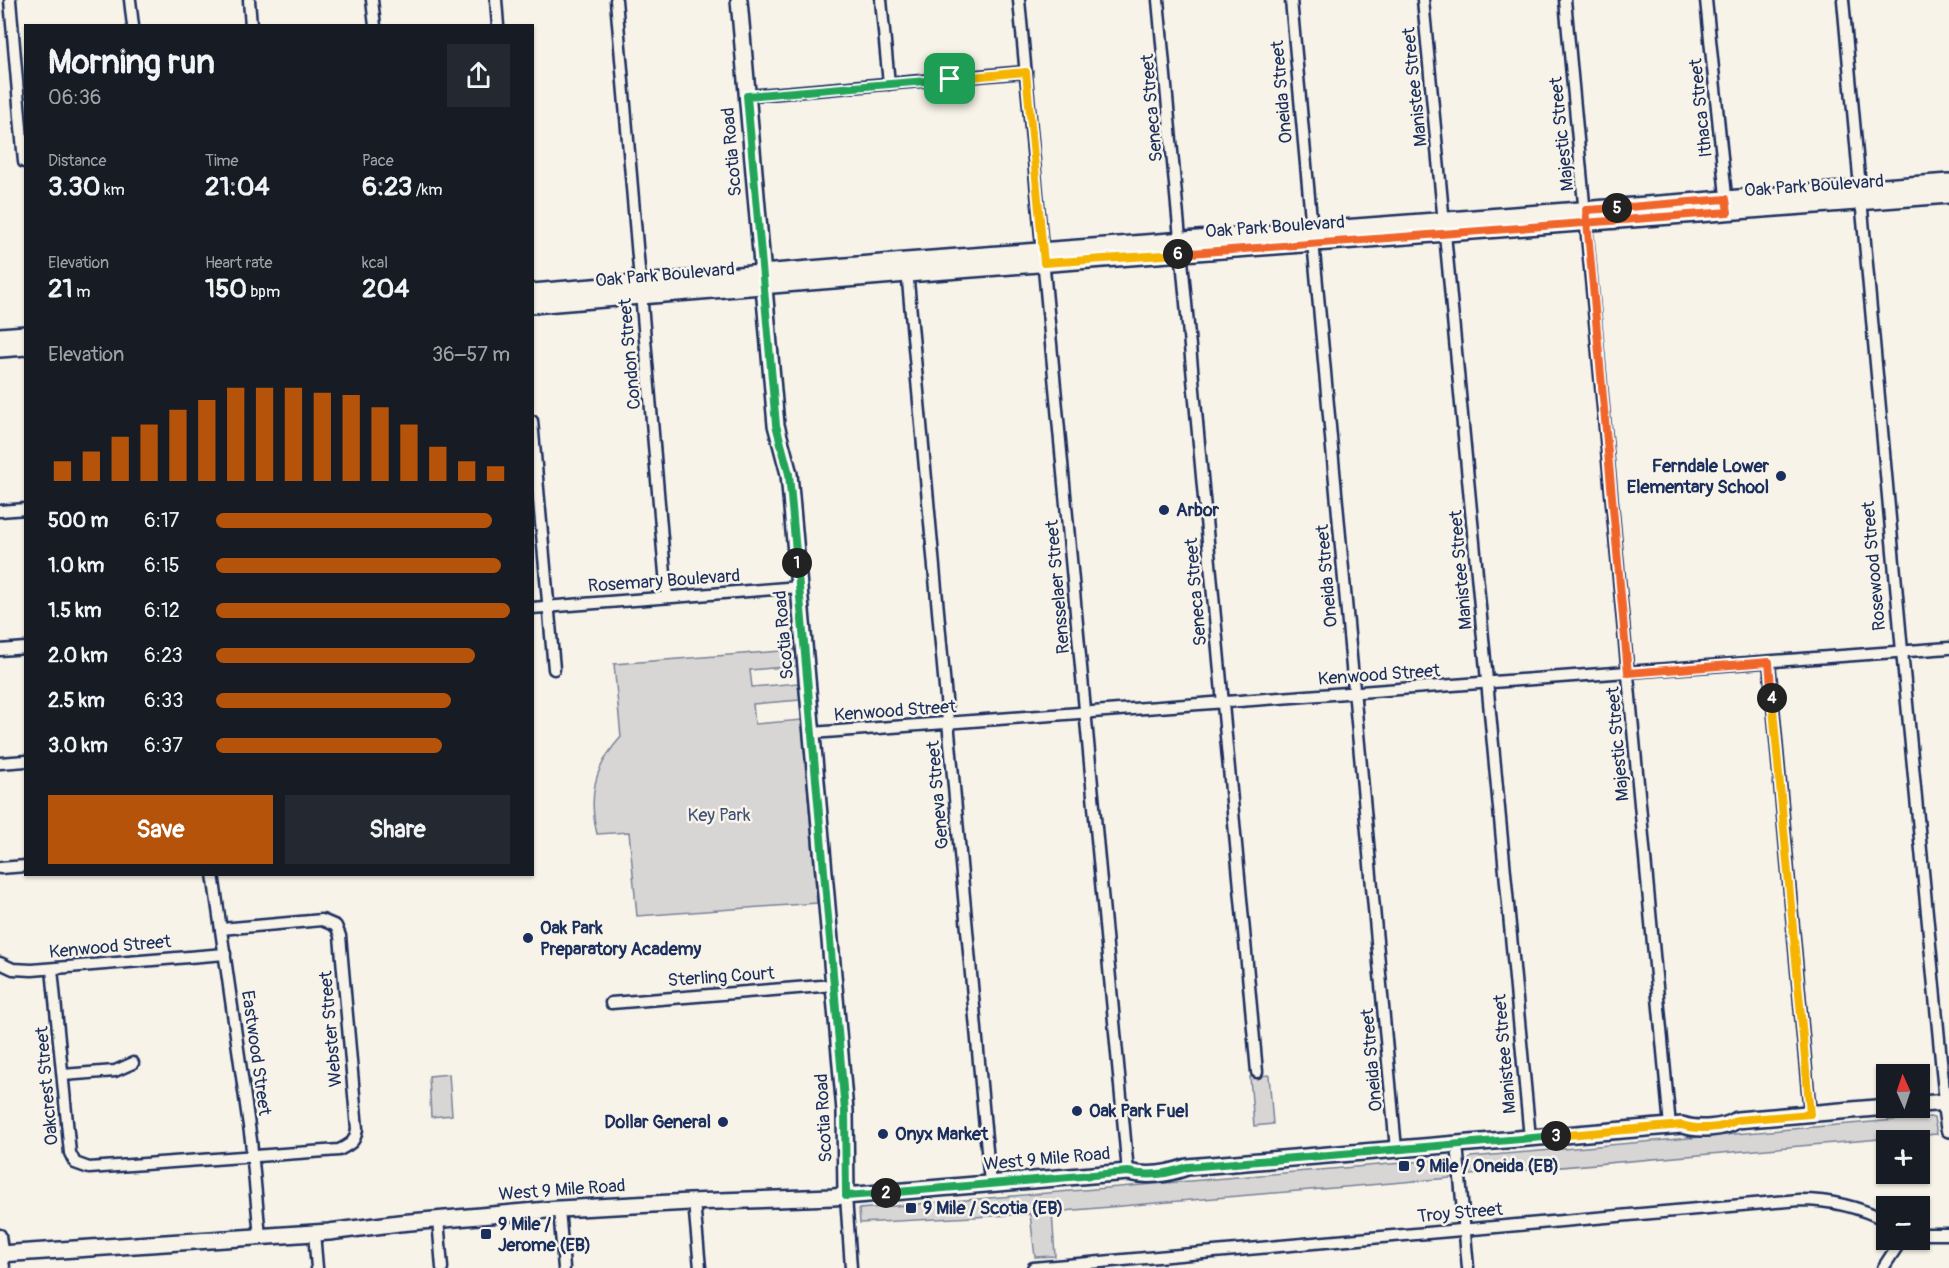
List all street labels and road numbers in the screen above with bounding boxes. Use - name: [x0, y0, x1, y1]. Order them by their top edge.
- street label: Manistee Street: [1397, 25, 1433, 148]
- street label: Oneida Street: [1266, 39, 1298, 145]
- street label: Seneca Street: [1136, 52, 1168, 163]
- street label: Ithaca Street: [1684, 57, 1718, 159]
- street label: Majestic Street: [1544, 75, 1579, 192]
- street label: Scotia Road: [717, 107, 747, 197]
- street label: Oak Park Boulevard: [1743, 170, 1885, 202]
- street label: Oak Park Boulevard: [1204, 211, 1346, 243]
- street label: Oak Park Boulevard: [594, 257, 736, 293]
- street label: Condon Street: [614, 297, 646, 411]
- street label: Rosewood Street: [1857, 499, 1891, 632]
- street label: Manistee Street: [1444, 509, 1478, 631]
- street label: Rensselaer Street: [1041, 518, 1075, 655]
- street label: Oneida Street: [1311, 523, 1343, 629]
- street label: Seneca Street: [1180, 536, 1212, 647]
- street label: Rosemary Boulevard: [587, 564, 741, 598]
- street label: Scotia Road: [769, 590, 799, 680]
- street label: Kenwood Street: [1317, 659, 1442, 691]
- street label: Majestic Street: [1601, 685, 1634, 802]
- street label: Kenwood Street: [833, 695, 958, 727]
- street label: Geneva Street: [922, 739, 954, 850]
- street label: Kenwood Street: [48, 930, 173, 964]
- street label: Sterling Court: [667, 962, 776, 992]
- street label: Webster Street: [314, 969, 348, 1088]
- street label: Eastwood Street: [236, 989, 276, 1118]
- street label: Manistee Street: [1488, 993, 1522, 1115]
- street label: Oneida Street: [1356, 1007, 1388, 1113]
- street label: Oakcrest Street: [30, 1025, 64, 1146]
- street label: Scotia Road: [810, 1073, 838, 1163]
- street label: West 9 Mile Road: [983, 1142, 1111, 1176]
- street label: West 9 Mile Road: [498, 1174, 626, 1206]
- street label: Troy Street: [1416, 1198, 1504, 1228]

